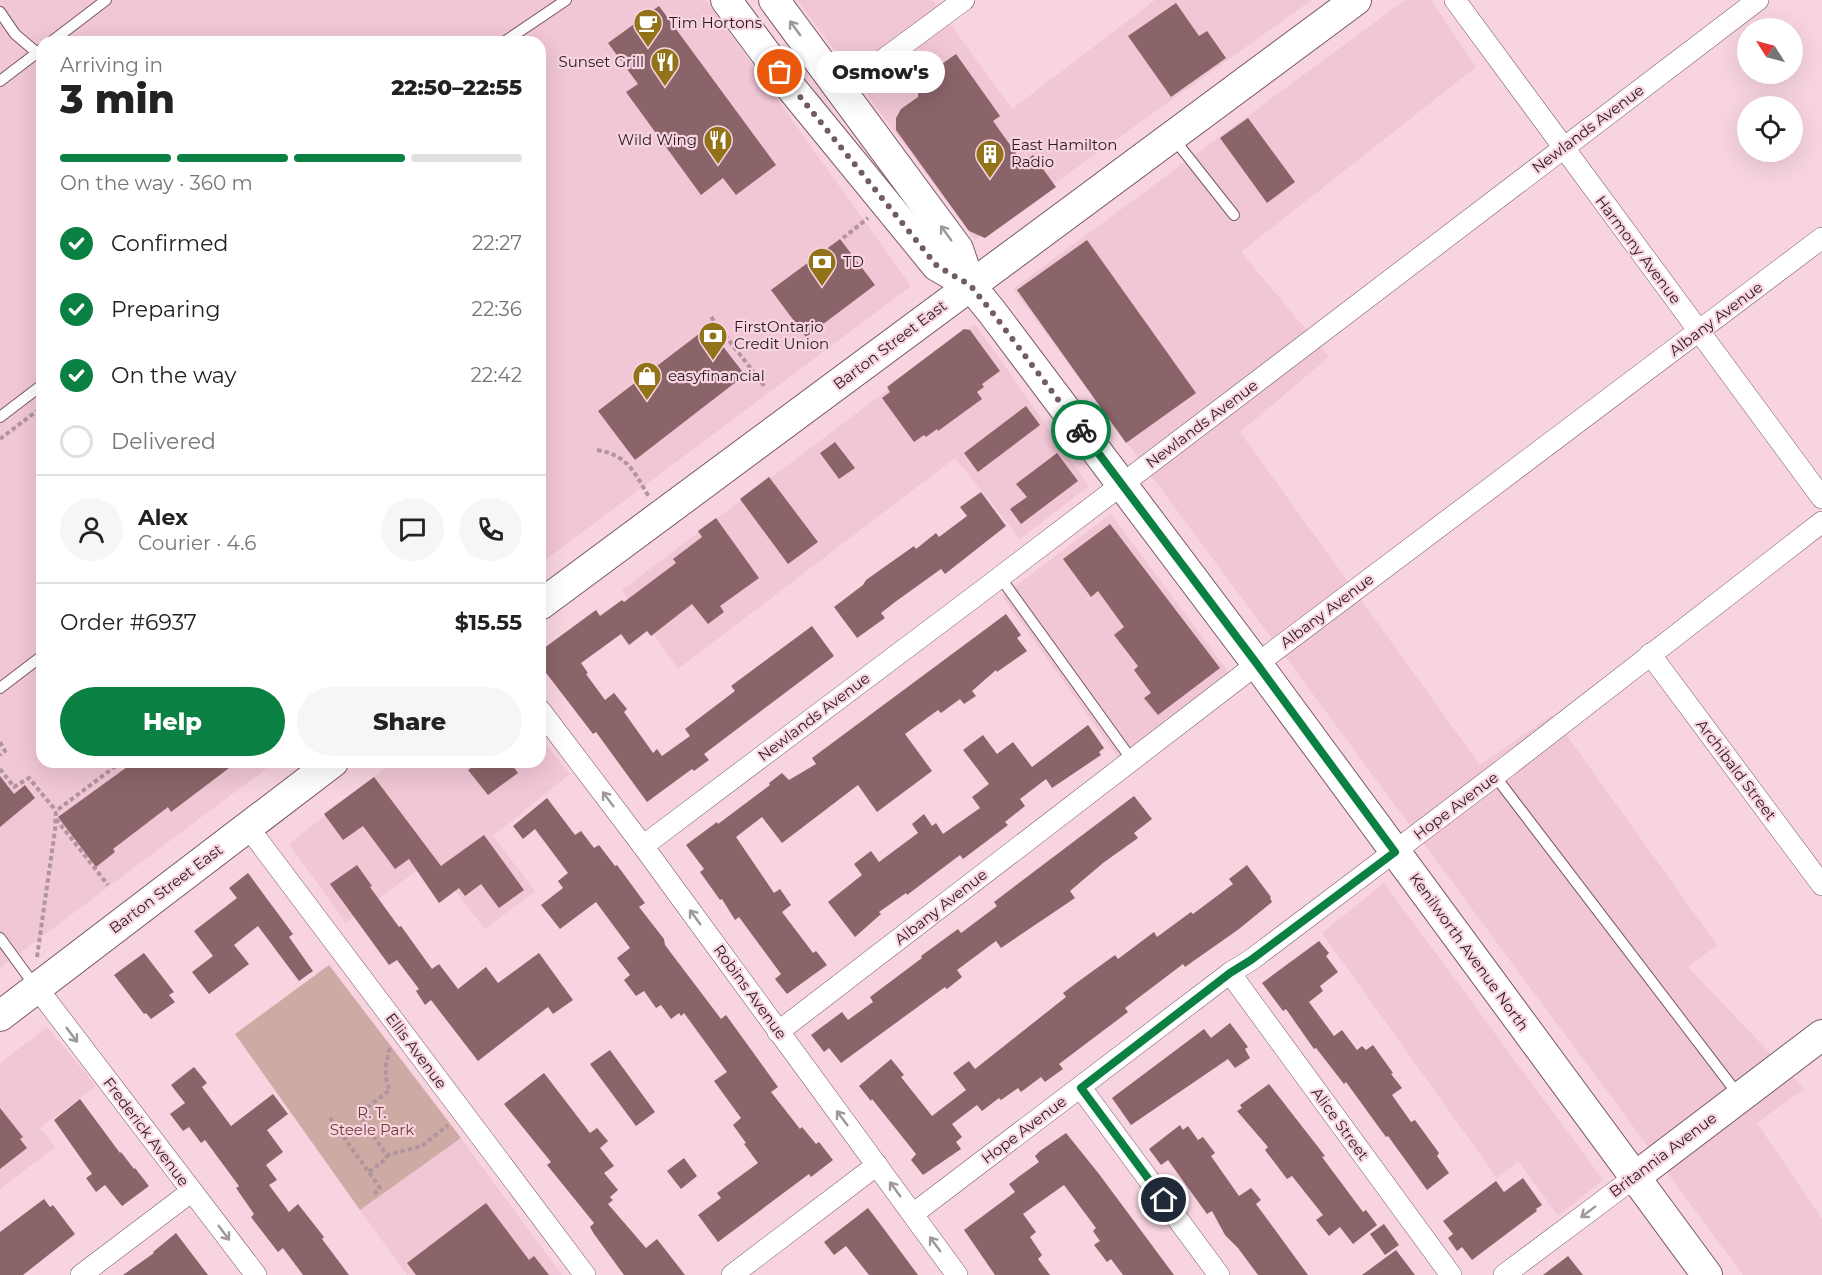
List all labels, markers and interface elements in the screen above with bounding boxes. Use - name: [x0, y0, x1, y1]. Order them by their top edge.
- cafe icon: Tim Hortons: [632, 7, 664, 49]
- place label: Tim Hortons: [669, 13, 762, 32]
- north arrow: [1737, 18, 1803, 84]
- map controls: [1737, 18, 1803, 162]
- one-way arrow: [789, 21, 801, 37]
- restaurant icon: Sunset Grill: [649, 46, 681, 88]
- pin: [754, 46, 805, 97]
- callout: Osmow's: [816, 51, 945, 93]
- place label: Sunset Grill: [559, 52, 644, 71]
- text: Arriving in: [60, 53, 163, 77]
- icon: bag: [763, 55, 796, 88]
- text: Osmow's: [832, 60, 929, 84]
- text: 22:50–22:55: [391, 74, 522, 101]
- text: 3 min: [60, 75, 175, 123]
- street label: Newlands Avenue: [1528, 80, 1647, 177]
- button: locate: [1737, 96, 1803, 162]
- restaurant icon: Wild Wing: [702, 124, 734, 166]
- place label: Wild Wing: [618, 130, 697, 149]
- place label: East Hamilton Radio: [1011, 135, 1117, 171]
- building icon: East Hamilton Radio: [974, 138, 1006, 180]
- text: On the way · 360 m: [60, 171, 253, 195]
- street label: Harmony Avenue: [1591, 192, 1685, 308]
- one-way arrow: [940, 225, 952, 241]
- icon: check: [60, 227, 93, 260]
- text: Confirmed: [111, 230, 228, 257]
- text: 22:27: [472, 231, 522, 255]
- bank icon: TD: [806, 246, 838, 288]
- place label: TD: [843, 252, 864, 271]
- street label: Albany Avenue: [1665, 277, 1766, 360]
- icon: check: [60, 293, 93, 326]
- text: Preparing: [111, 296, 220, 323]
- street label: Barton Street East: [829, 296, 950, 393]
- text: 22:36: [472, 297, 522, 321]
- place label: FirstOntario Credit Union: [734, 317, 829, 353]
- bank icon: FirstOntario Credit Union: [697, 320, 729, 362]
- icon: check: [60, 359, 93, 392]
- shop icon: easyfinancial: [631, 360, 663, 402]
- text: On the way: [111, 362, 236, 389]
- text: 22:42: [471, 363, 522, 387]
- place label: easyfinancial: [668, 366, 765, 385]
- street label: Newlands Avenue: [1142, 375, 1261, 472]
- courier: [1051, 400, 1111, 460]
- icon: bike: [1065, 414, 1098, 447]
- text: Delivered: [111, 428, 216, 455]
- button: person: [60, 498, 123, 561]
- button: chat: [381, 498, 444, 561]
- button: phone: [459, 498, 522, 561]
- text: Alex: [138, 504, 188, 531]
- text: Courier · 4.6: [138, 531, 256, 555]
- street label: Albany Avenue: [1276, 569, 1377, 652]
- text: Order #6937: [60, 609, 197, 636]
- text: $15.55: [455, 609, 522, 636]
- street label: Newlands Avenue: [754, 668, 873, 765]
- button: Help: [60, 687, 285, 756]
- button: Share: [297, 687, 522, 756]
- street label: Archibald Street: [1692, 715, 1781, 824]
- street label: Hope Avenue: [1410, 768, 1502, 844]
- one-way arrow: [601, 791, 614, 807]
- street label: Barton Street East: [105, 840, 226, 937]
- street label: Albany Avenue: [891, 865, 991, 949]
- street label: Kenilworth Avenue North: [1406, 869, 1533, 1035]
- one-way arrow: [689, 909, 701, 925]
- street label: Robins Avenue: [710, 941, 791, 1043]
- street label: Ellis Avenue: [382, 1009, 451, 1092]
- one-way arrow: [66, 1026, 78, 1042]
- street label: Frederick Avenue: [99, 1074, 193, 1190]
- street label: Alice Street: [1308, 1084, 1373, 1164]
- street label: Hope Avenue: [978, 1092, 1070, 1168]
- park label: R. T. Steele Park: [330, 1103, 414, 1139]
- street label: Britannia Avenue: [1605, 1108, 1720, 1201]
- one-way arrow: [836, 1110, 849, 1126]
- pin: [1138, 1174, 1189, 1225]
- one-way arrow: [889, 1182, 901, 1198]
- icon: home: [1147, 1183, 1180, 1216]
- one-way arrow: [1580, 1205, 1596, 1218]
- one-way arrow: [217, 1225, 230, 1241]
- one-way arrow: [929, 1237, 941, 1253]

